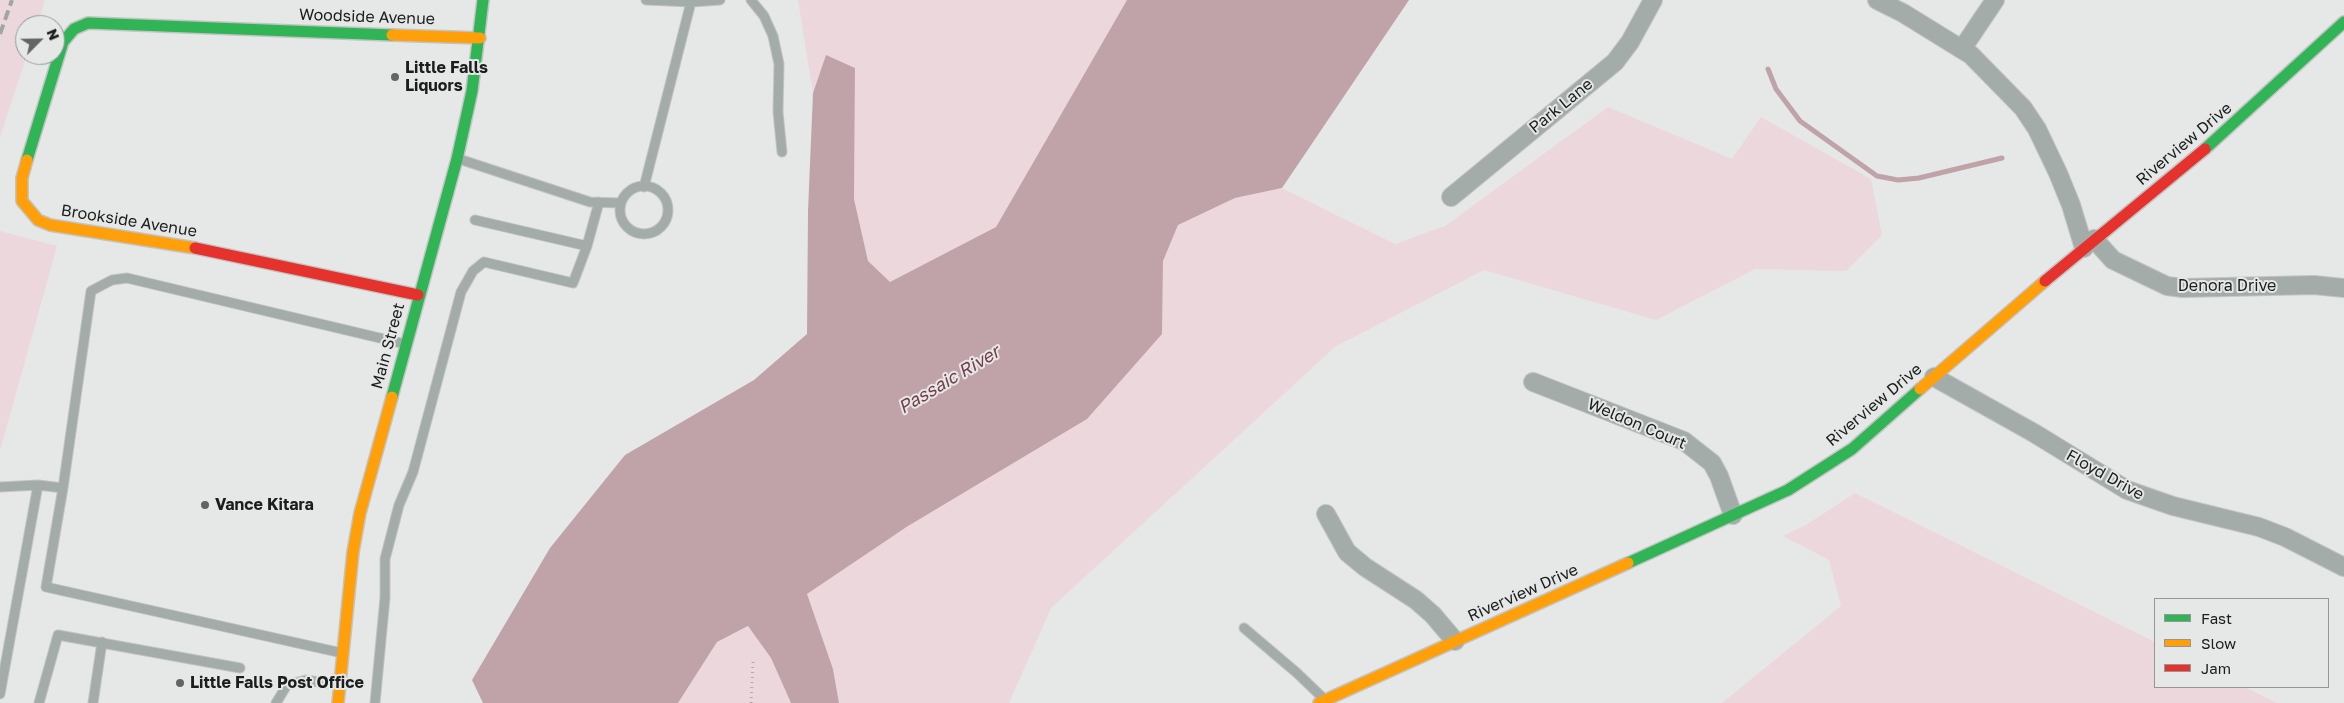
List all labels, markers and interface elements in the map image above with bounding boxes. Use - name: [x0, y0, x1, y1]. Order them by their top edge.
- street label: Woodside Avenue: [299, 5, 435, 29]
- north arrow: [15, 15, 65, 65]
- text: N: [43, 26, 63, 43]
- place label: Little Falls Liquors: [405, 58, 488, 96]
- marker: Little Falls Liquors: [389, 71, 401, 83]
- street label: Park Lane: [1525, 75, 1597, 137]
- street label: Riverview Drive: [2132, 98, 2236, 190]
- street label: Brookside Avenue: [60, 201, 198, 241]
- street label: Denora Drive: [2178, 276, 2276, 296]
- street label: Main Street: [367, 301, 409, 391]
- water label: Passaic River: [894, 341, 1004, 419]
- street label: Riverview Drive: [1822, 359, 1926, 451]
- street label: Weldon Court: [1585, 395, 1689, 453]
- street label: Floyd Drive: [2063, 446, 2147, 504]
- place label: Vance Kitara: [215, 495, 314, 515]
- marker: Vance Kitara: [199, 499, 211, 511]
- street label: Riverview Drive: [1465, 560, 1581, 626]
- legend: [2154, 598, 2329, 688]
- text: Fast: [2201, 609, 2232, 627]
- text: Slow: [2201, 634, 2236, 652]
- text: Jam: [2201, 659, 2231, 677]
- place label: Little Falls Post Office: [190, 673, 364, 693]
- marker: Little Falls Post Office: [174, 677, 186, 689]

